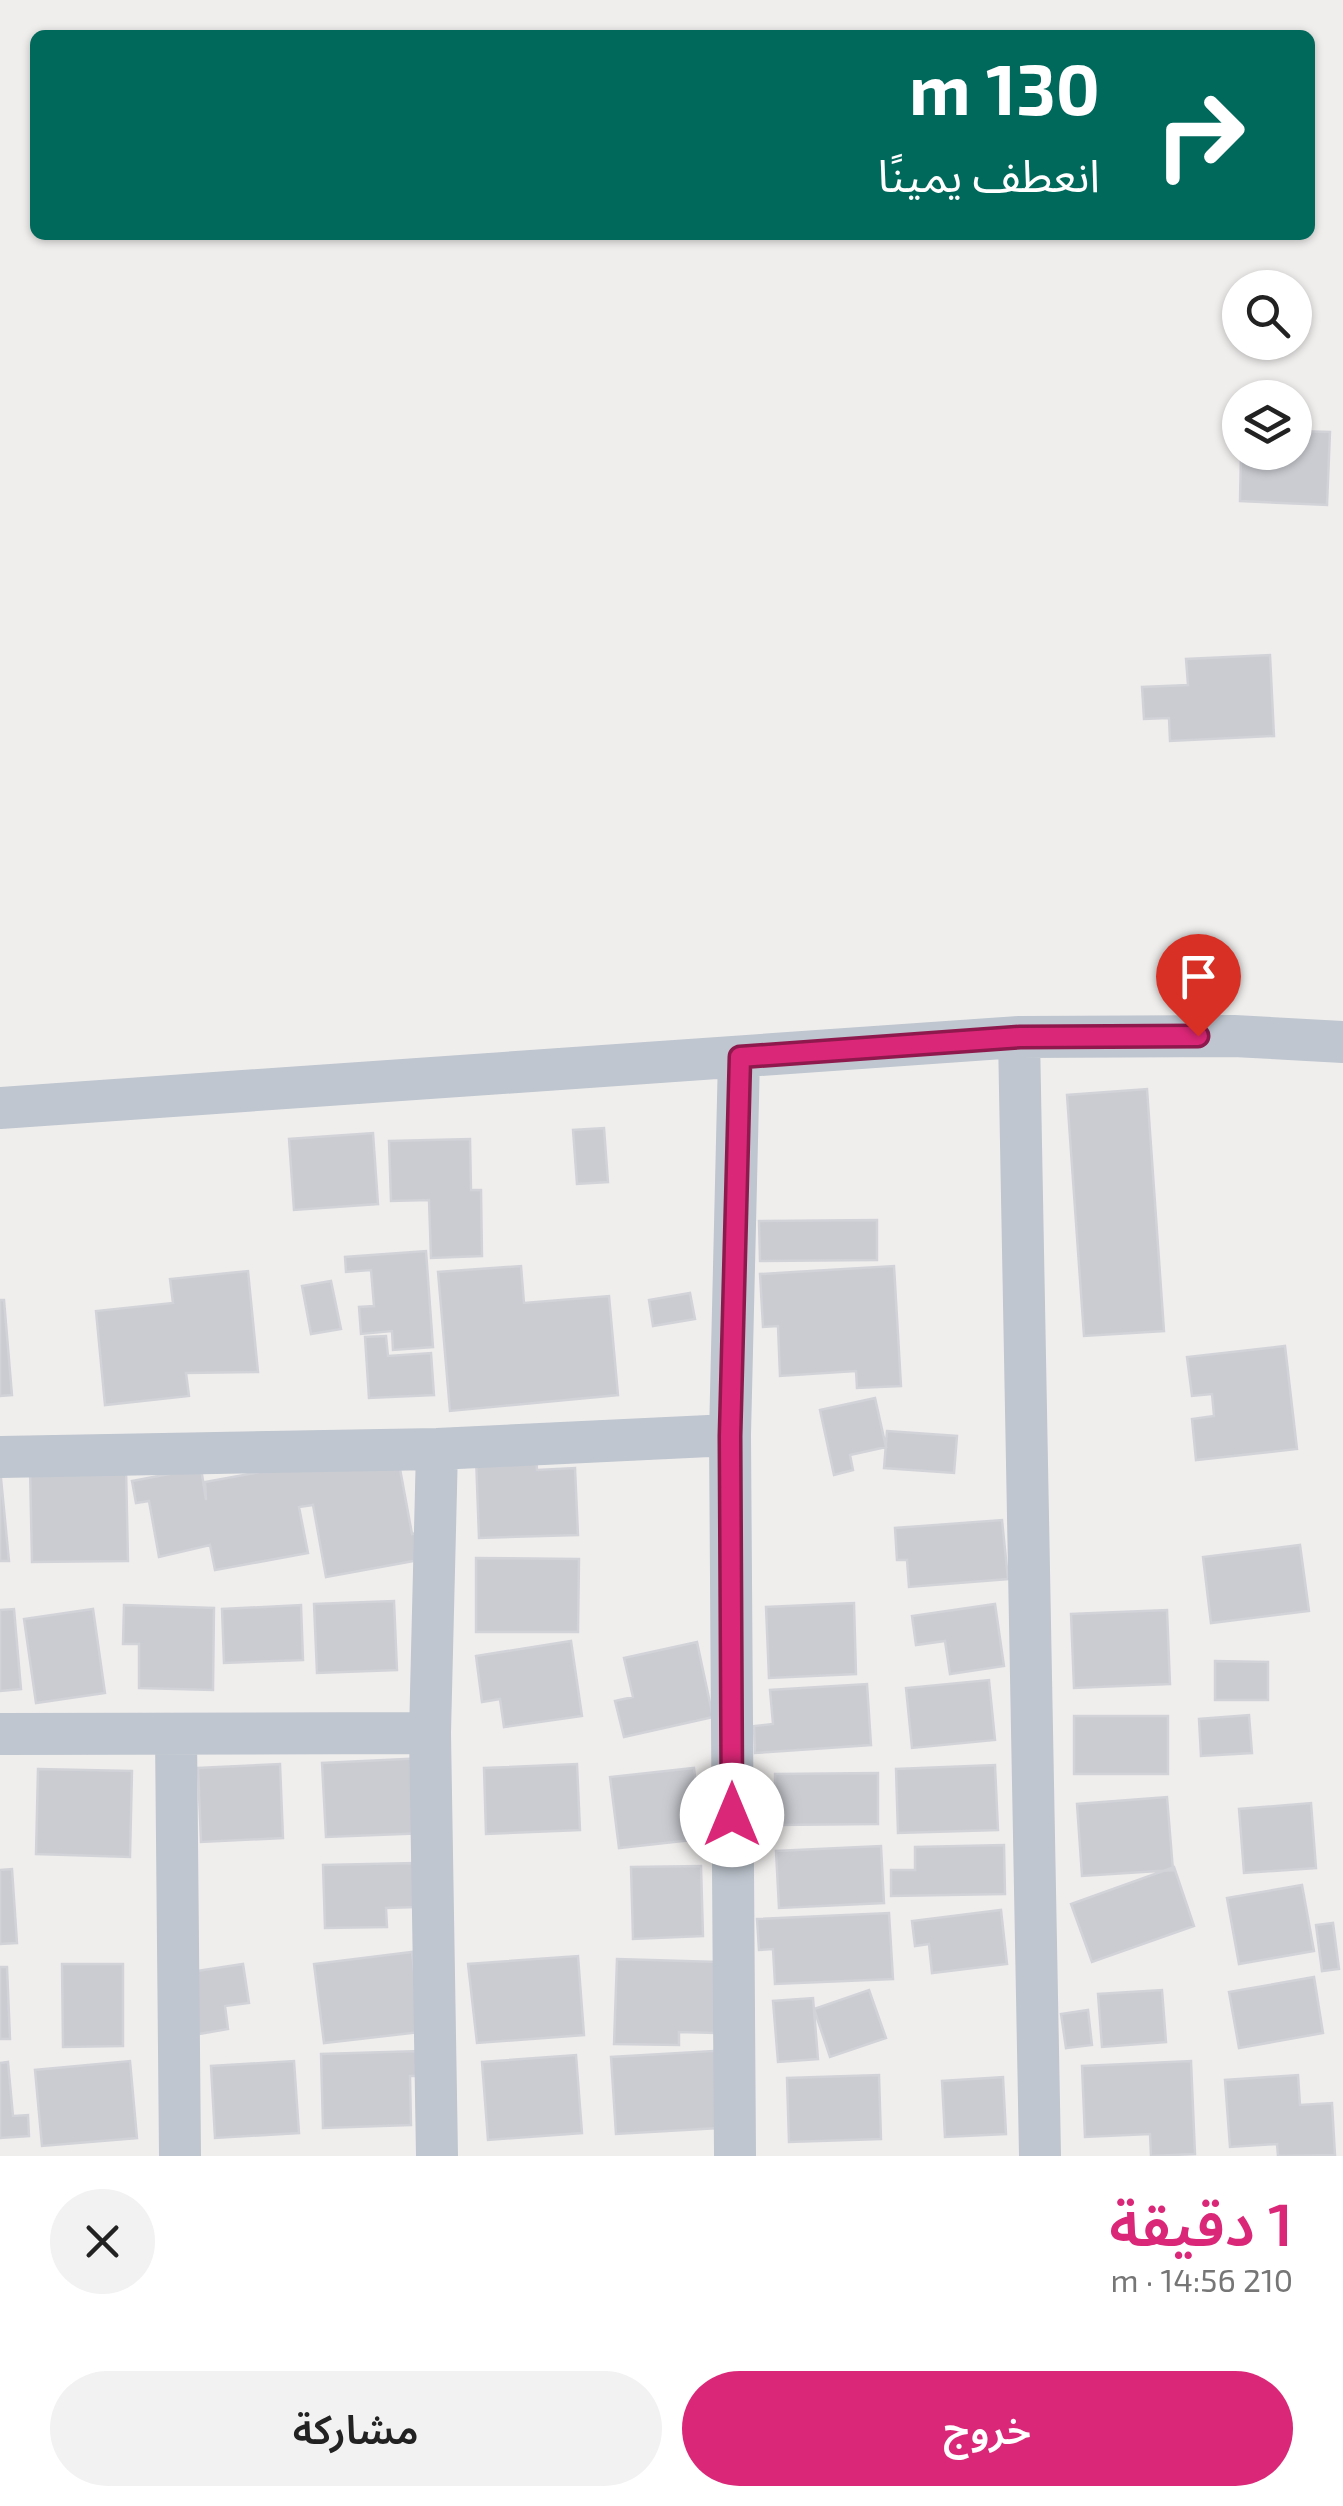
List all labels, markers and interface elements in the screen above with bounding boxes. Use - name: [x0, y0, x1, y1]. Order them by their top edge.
- text: 130 m: [909, 45, 1100, 129]
- icon: right: [1135, 70, 1265, 200]
- text: انعطف يمينًا: [878, 147, 1100, 201]
- map controls: [1222, 270, 1312, 470]
- button: search: [1222, 270, 1312, 360]
- button: layers: [1222, 380, 1312, 470]
- pin: [1156, 934, 1241, 1037]
- icon: arrive: [1171, 949, 1226, 1004]
- position arrow: [680, 1763, 784, 1867]
- text: 1 دقيقة: [1109, 2186, 1293, 2258]
- button: close: [50, 2189, 155, 2294]
- text: 210 m · 14:56: [1111, 2260, 1293, 2298]
- button: مشاركة: [50, 2371, 662, 2486]
- button: خروج: [682, 2371, 1293, 2486]

